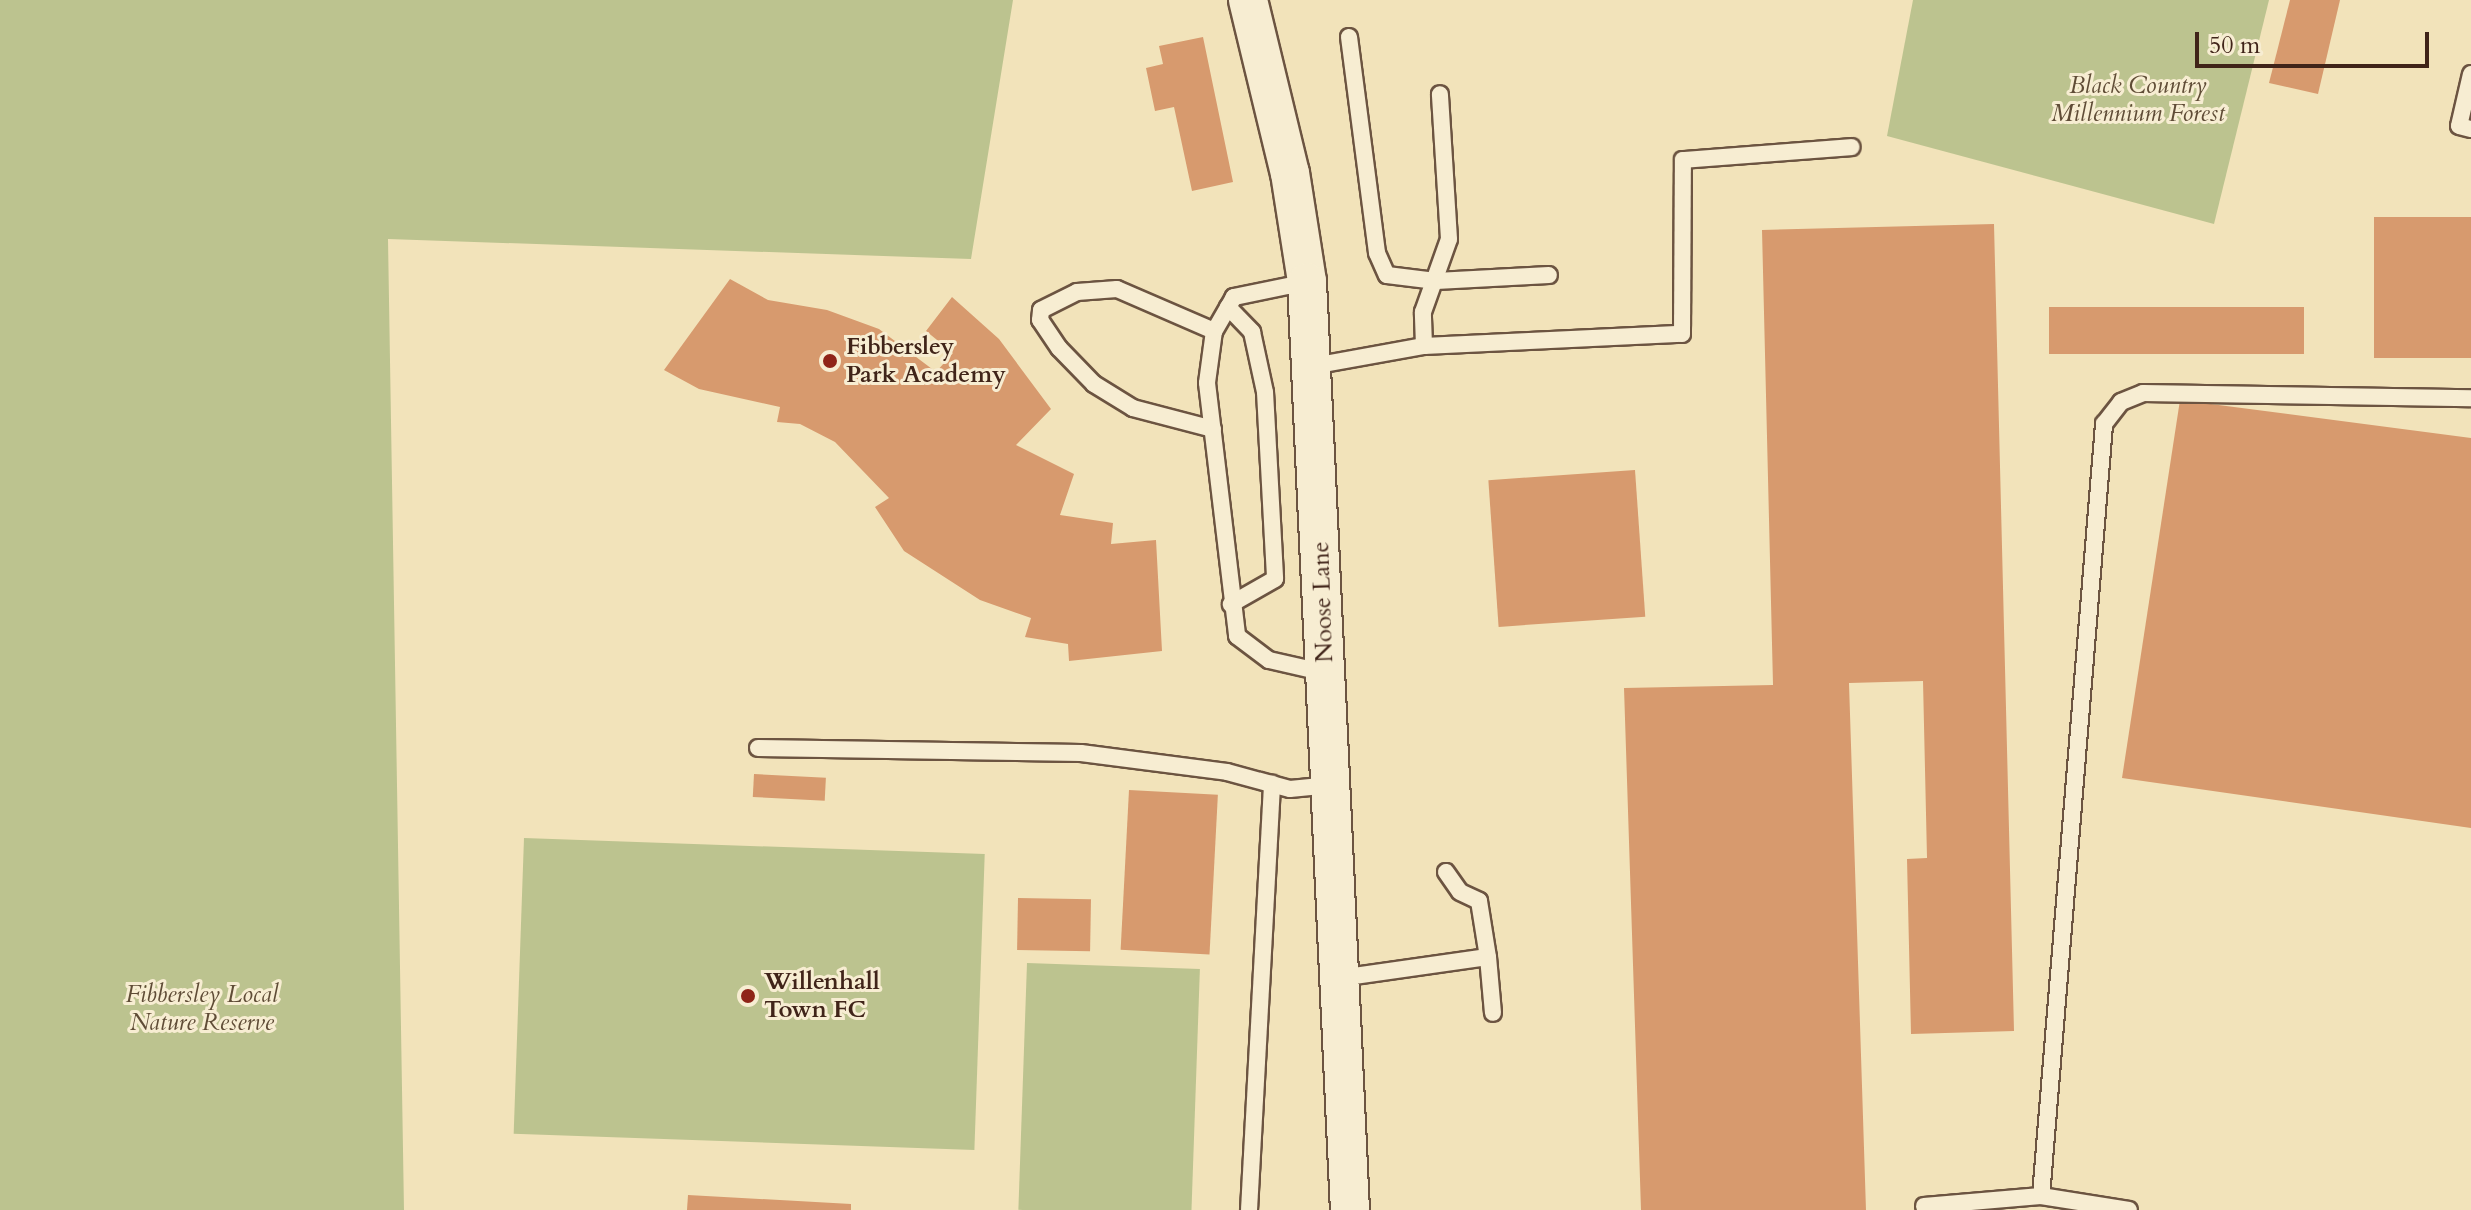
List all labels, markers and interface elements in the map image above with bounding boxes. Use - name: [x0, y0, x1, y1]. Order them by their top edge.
- scale bar: [2199, 16, 2433, 66]
- text: 50 m: [2209, 29, 2260, 62]
- park label: Black Country Millennium Forest: [2051, 72, 2225, 128]
- place label: Fibbersley Park Academy: [846, 333, 1006, 389]
- marker: Fibbersley Park Academy: [821, 352, 839, 370]
- street label: Noose Lane: [1306, 541, 1340, 663]
- place label: Willenhall Town FC: [764, 968, 880, 1024]
- park label: Fibbersley Local Nature Reserve: [126, 981, 278, 1037]
- marker: Willenhall Town FC: [739, 987, 757, 1005]

